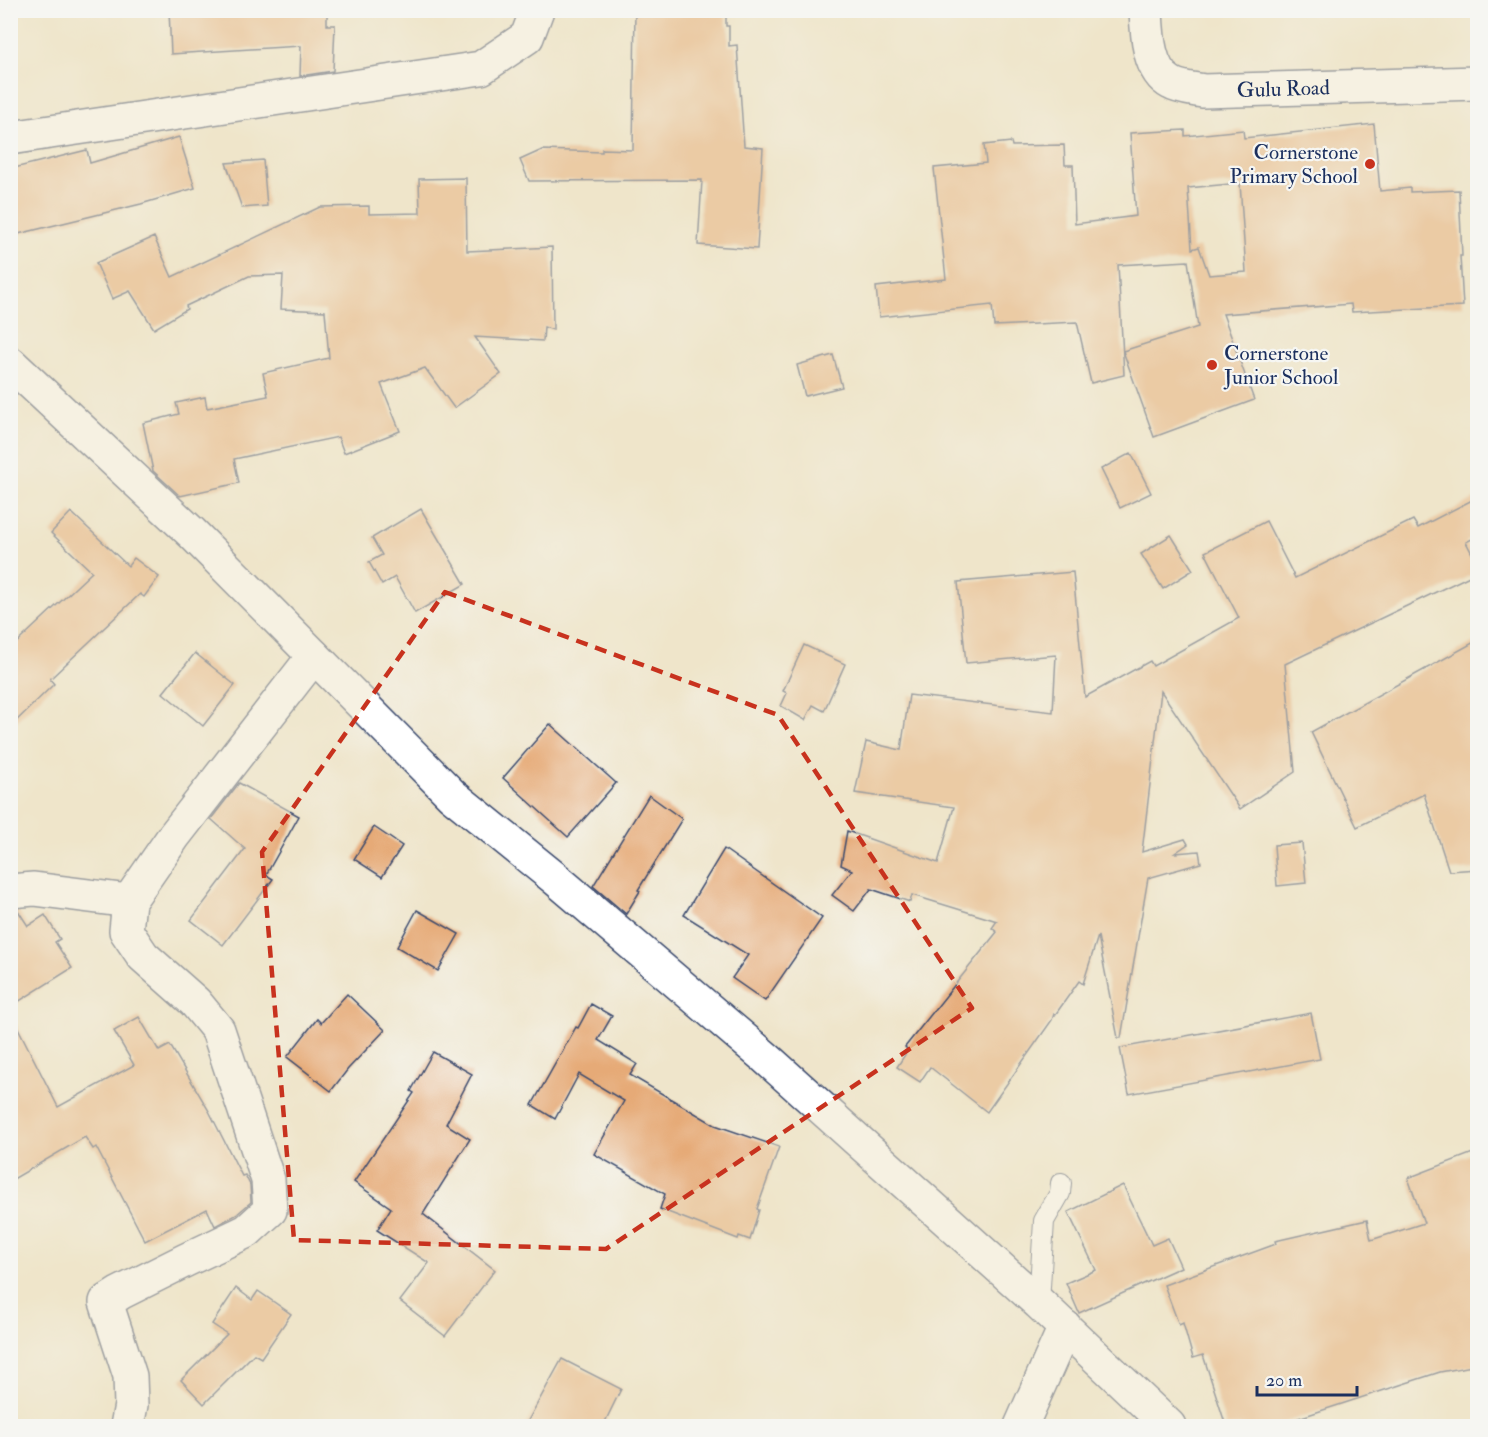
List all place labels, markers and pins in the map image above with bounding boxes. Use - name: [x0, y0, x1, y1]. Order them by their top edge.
- place label: Cornerstone Primary School: [1229, 139, 1359, 190]
- marker: Cornerstone Primary School: [1363, 157, 1377, 171]
- place label: Cornerstone Junior School: [1223, 340, 1339, 391]
- marker: Cornerstone Junior School: [1205, 358, 1219, 372]

